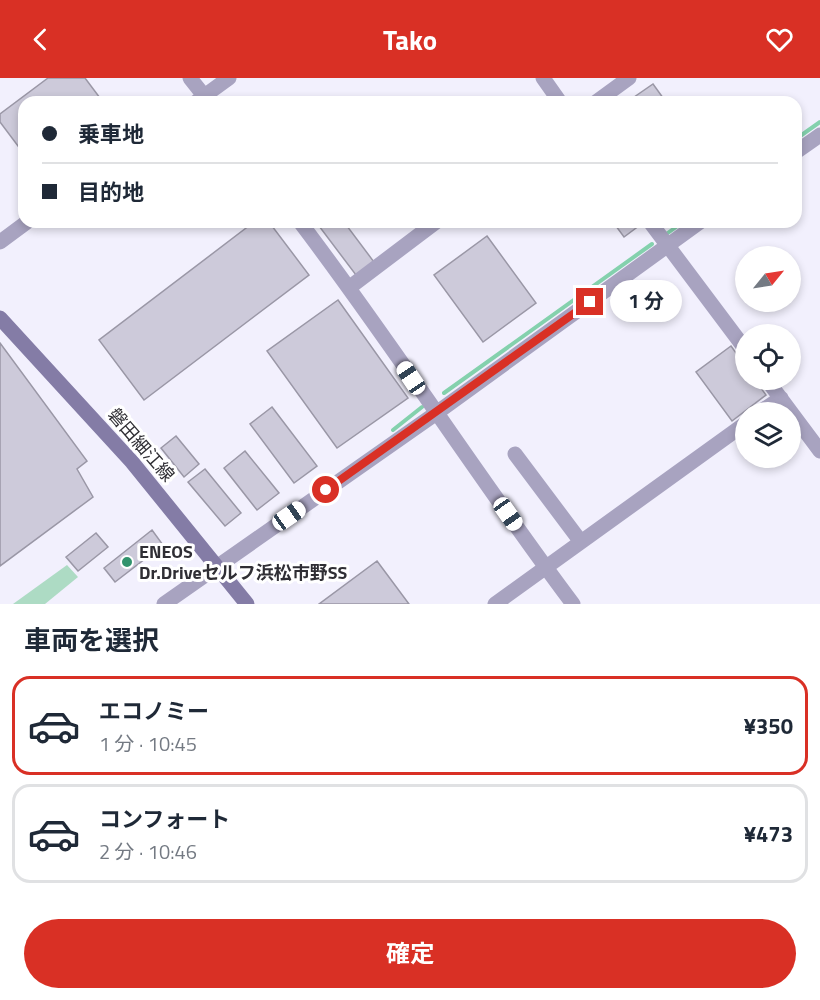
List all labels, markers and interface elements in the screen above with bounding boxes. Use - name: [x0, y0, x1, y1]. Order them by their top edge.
- text: Tako: [383, 19, 437, 60]
- icon: back: [24, 23, 57, 56]
- icon: heart: [763, 23, 796, 56]
- text: 乗車地: [78, 117, 144, 151]
- text: 目的地: [78, 175, 144, 209]
- north arrow: [735, 246, 801, 312]
- map controls: [735, 246, 801, 468]
- callout: 1 分: [611, 281, 683, 323]
- text: 1 分: [628, 285, 664, 316]
- route end: [576, 288, 603, 315]
- button: locate: [735, 324, 801, 390]
- car: [393, 358, 429, 398]
- street label: 磐田細江線: [102, 402, 181, 487]
- button: layers: [735, 402, 801, 468]
- route start: [312, 476, 339, 503]
- car: [490, 494, 526, 534]
- car: [269, 498, 309, 534]
- place label: ENEOS Dr.Driveセルフ浜松市野SS: [139, 538, 348, 586]
- marker: ENEOS Dr.Driveセルフ浜松市野SS: [120, 555, 134, 569]
- text: 車両を選択: [24, 619, 159, 660]
- text: エコノミー: [99, 694, 209, 728]
- icon: car: [27, 699, 81, 753]
- text: ¥350: [744, 709, 793, 743]
- text: 1 分 · 10:45: [99, 728, 197, 759]
- text: コンフォート: [99, 802, 230, 836]
- icon: car: [27, 807, 81, 861]
- text: ¥473: [744, 817, 793, 851]
- text: 2 分 · 10:46: [99, 836, 197, 867]
- button: 確定: [24, 919, 796, 988]

